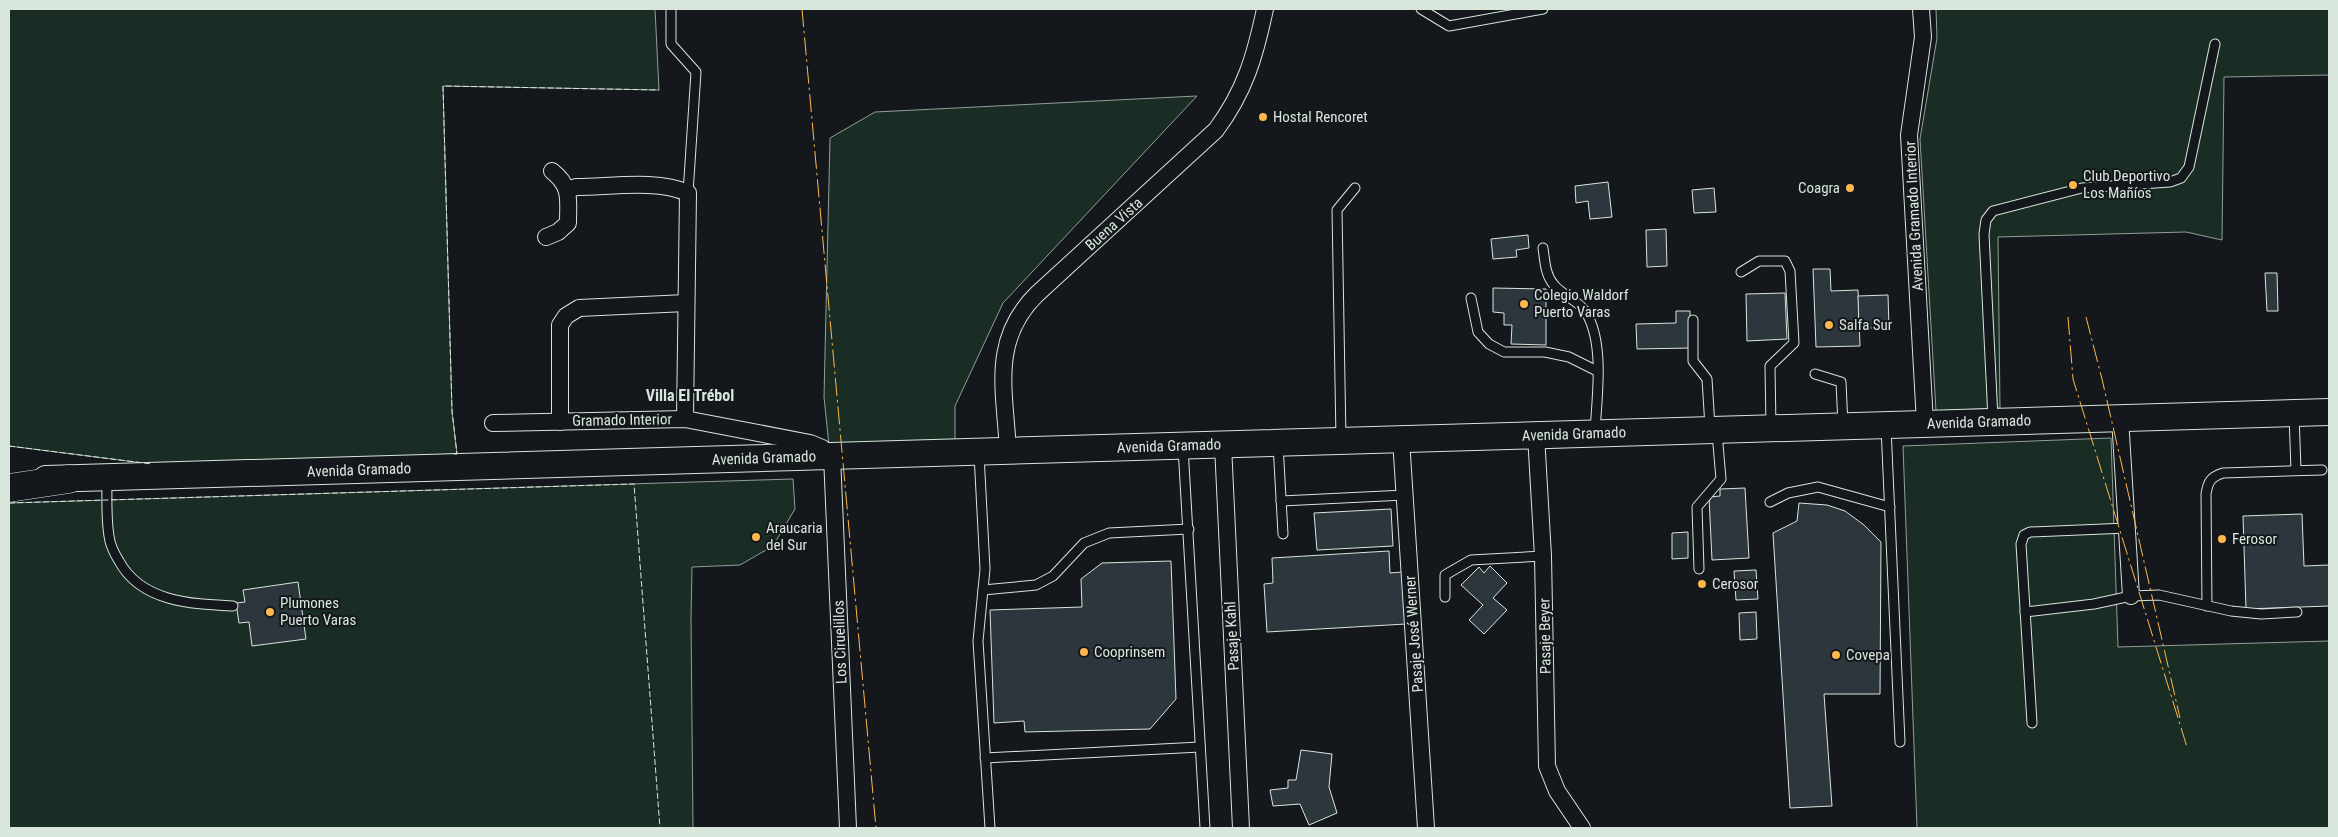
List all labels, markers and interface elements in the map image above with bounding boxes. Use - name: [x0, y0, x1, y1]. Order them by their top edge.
- place label: Hostal Rencoret: [1273, 108, 1368, 126]
- marker: Hostal Rencoret: [1257, 111, 1269, 123]
- street label: Avenida Gramado Interior: [1901, 140, 1927, 291]
- place label: Club Deportivo Los Mañíos: [2083, 167, 2170, 202]
- place label: Coagra: [1798, 179, 1840, 197]
- marker: Club Deportivo Los Mañíos: [2067, 179, 2079, 191]
- marker: Coagra: [1844, 182, 1856, 194]
- street label: Buena Vista: [1082, 194, 1146, 254]
- place label: Colegio Waldorf Puerto Varas: [1534, 286, 1629, 321]
- marker: Colegio Waldorf Puerto Varas: [1518, 298, 1530, 310]
- place label: Salfa Sur: [1839, 316, 1893, 334]
- marker: Salfa Sur: [1823, 319, 1835, 331]
- district label: Villa El Trébol: [646, 386, 734, 405]
- street label: Gramado Interior: [572, 410, 672, 430]
- street label: Avenida Gramado: [1927, 411, 2031, 433]
- street label: Avenida Gramado: [1522, 423, 1626, 445]
- street label: Avenida Gramado: [1117, 435, 1221, 457]
- street label: Avenida Gramado: [712, 447, 816, 469]
- street label: Avenida Gramado: [307, 459, 411, 481]
- place label: Araucaria del Sur: [766, 519, 823, 554]
- place label: Ferosor: [2232, 530, 2277, 548]
- marker: Araucaria del Sur: [750, 531, 762, 543]
- marker: Ferosor: [2216, 533, 2228, 545]
- street label: Pasaje José Werner: [1401, 575, 1427, 693]
- place label: Cerosor: [1712, 575, 1759, 593]
- marker: Cerosor: [1696, 578, 1708, 590]
- place label: Plumones Puerto Varas: [280, 594, 357, 629]
- street label: Pasaje Beyer: [1535, 597, 1555, 674]
- street label: Los Ciruelillos: [830, 600, 850, 684]
- street label: Pasaje Kahl: [1221, 601, 1243, 671]
- marker: Plumones Puerto Varas: [264, 606, 276, 618]
- place label: Cooprinsem: [1094, 643, 1165, 661]
- marker: Cooprinsem: [1078, 646, 1090, 658]
- place label: Covepa: [1846, 646, 1890, 664]
- marker: Covepa: [1830, 649, 1842, 661]

